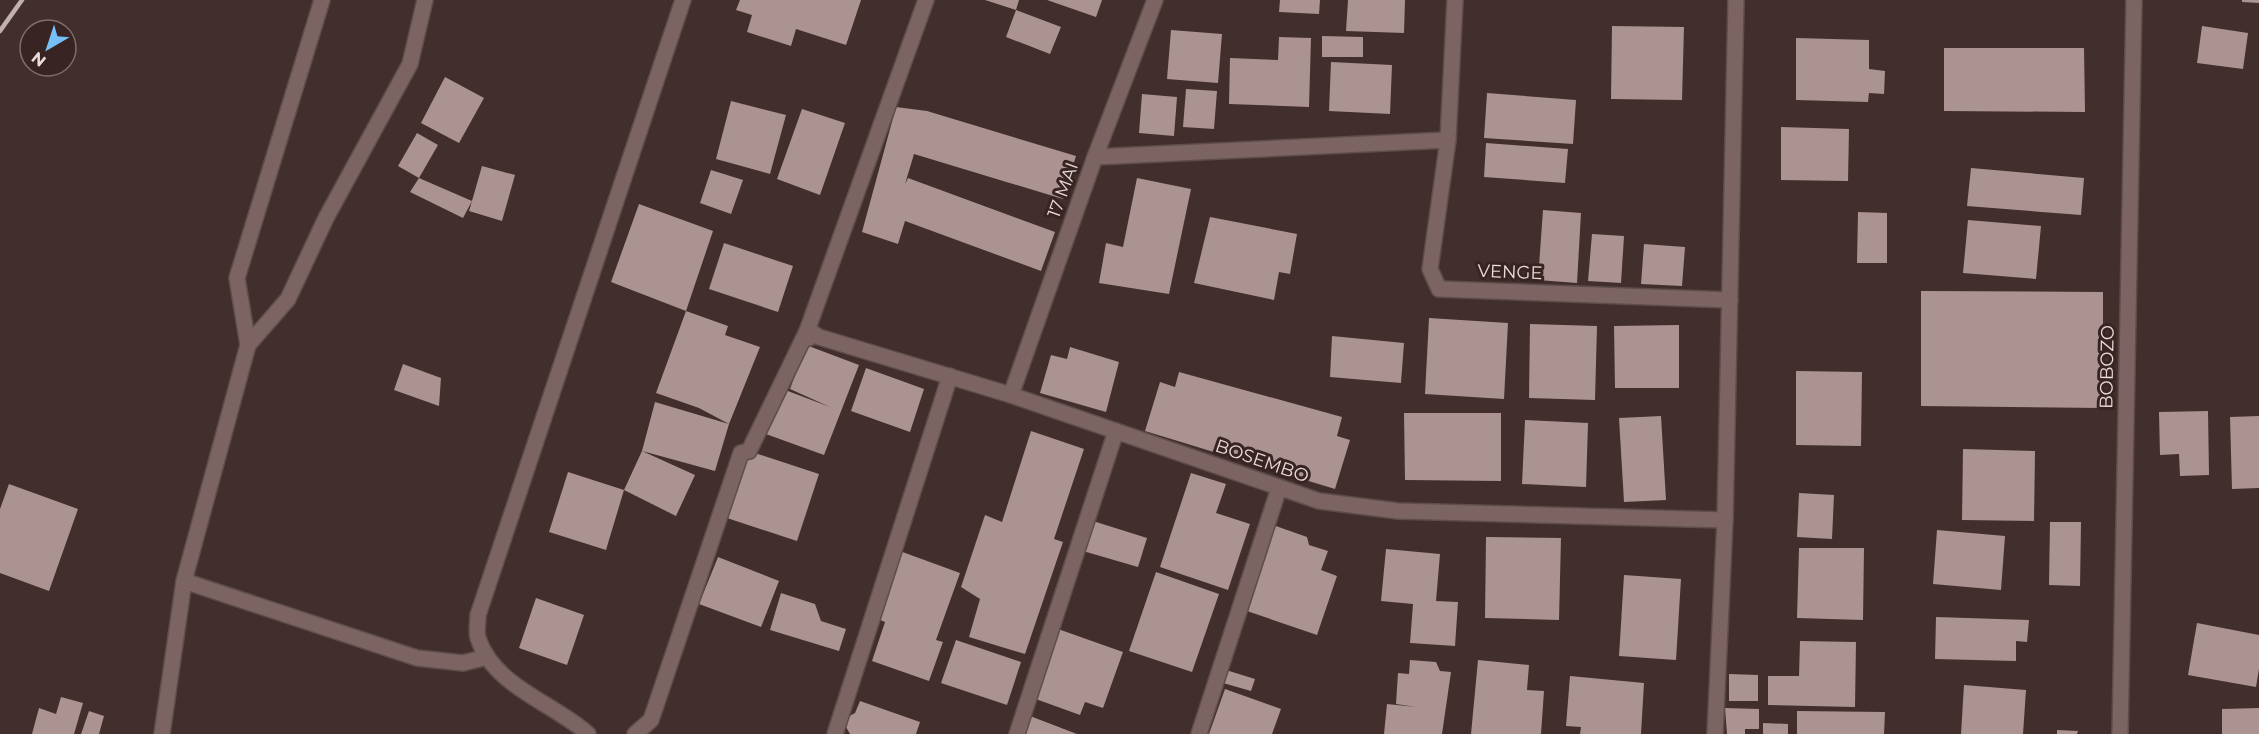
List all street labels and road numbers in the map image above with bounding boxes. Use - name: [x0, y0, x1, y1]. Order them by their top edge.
- street label: 17 MAI: [1043, 159, 1083, 221]
- street label: VENGE: [1477, 260, 1543, 284]
- street label: BOBOZO: [2095, 325, 2119, 409]
- street label: BOSEMBO: [1212, 435, 1312, 487]

